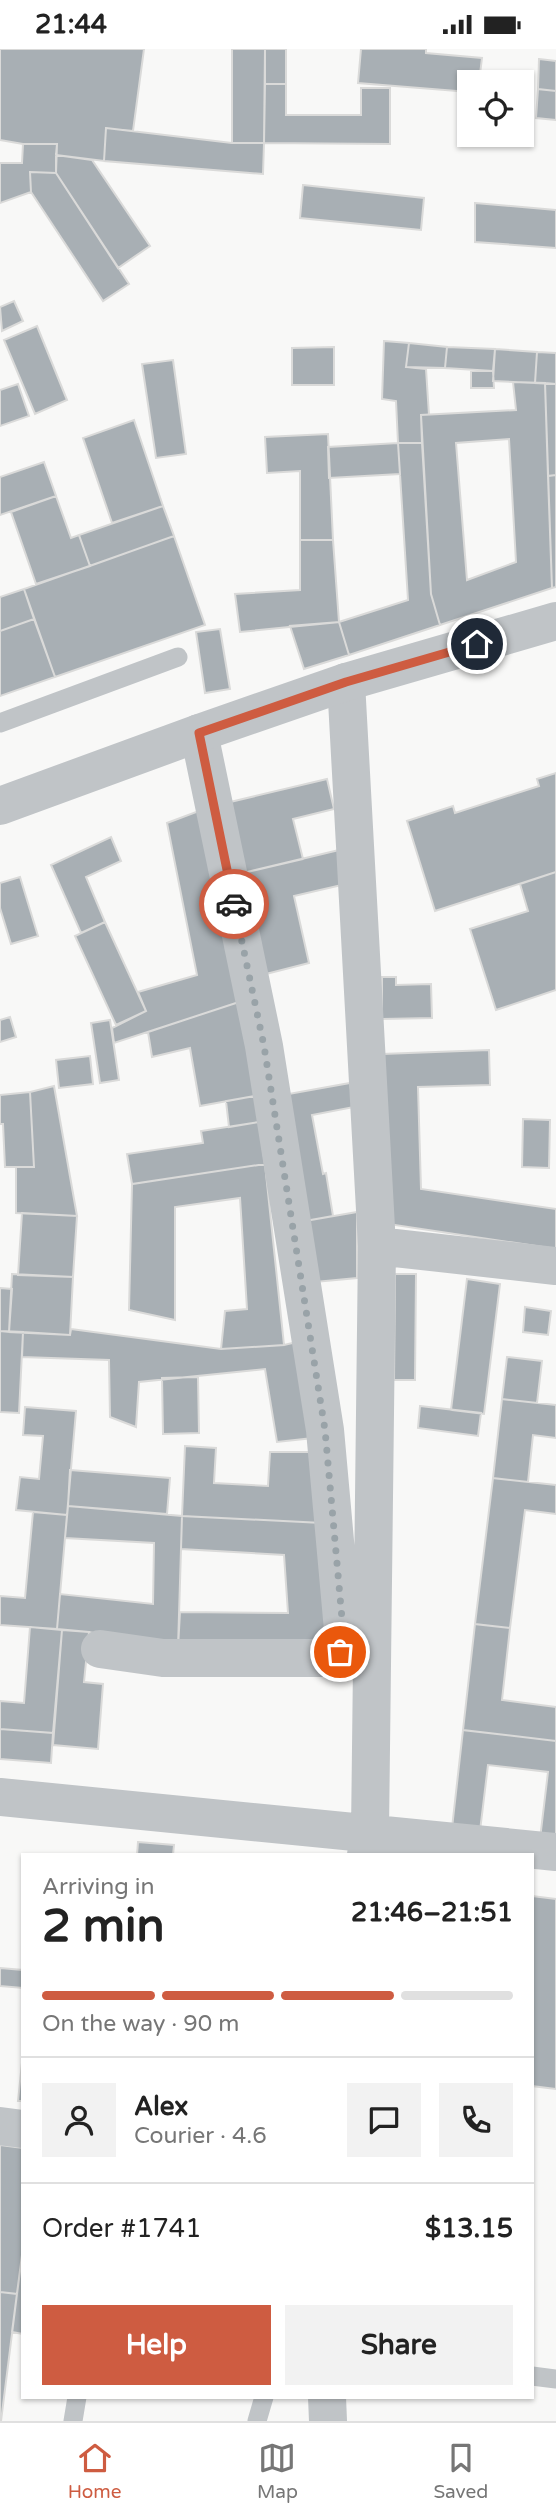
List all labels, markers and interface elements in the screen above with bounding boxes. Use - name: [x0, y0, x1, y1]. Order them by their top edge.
- text: 21:44: [35, 9, 107, 40]
- map controls: [457, 70, 534, 147]
- button: locate: [457, 70, 534, 147]
- pin: [447, 614, 507, 674]
- icon: home: [458, 625, 496, 663]
- courier: [199, 869, 269, 939]
- icon: car: [215, 885, 253, 923]
- pin: [310, 1622, 370, 1682]
- icon: bag: [321, 1633, 359, 1671]
- text: Arriving in: [42, 1873, 155, 1901]
- text: 21:46–21:51: [351, 1897, 513, 1928]
- text: 2 min: [42, 1899, 165, 1954]
- text: On the way · 90 m: [42, 2010, 239, 2038]
- button: person: [42, 2083, 116, 2157]
- button: chat: [347, 2083, 421, 2157]
- button: phone: [439, 2083, 513, 2157]
- text: Alex: [134, 2091, 188, 2122]
- text: Courier · 4.6: [134, 2122, 267, 2150]
- text: Order #1741: [42, 2213, 202, 2244]
- text: $13.15: [425, 2213, 513, 2244]
- button: Help: [42, 2305, 271, 2385]
- button: Share: [285, 2305, 513, 2385]
- tab: Home: [68, 2439, 122, 2503]
- tab: Map: [257, 2439, 298, 2503]
- tab: Saved: [433, 2439, 488, 2503]

